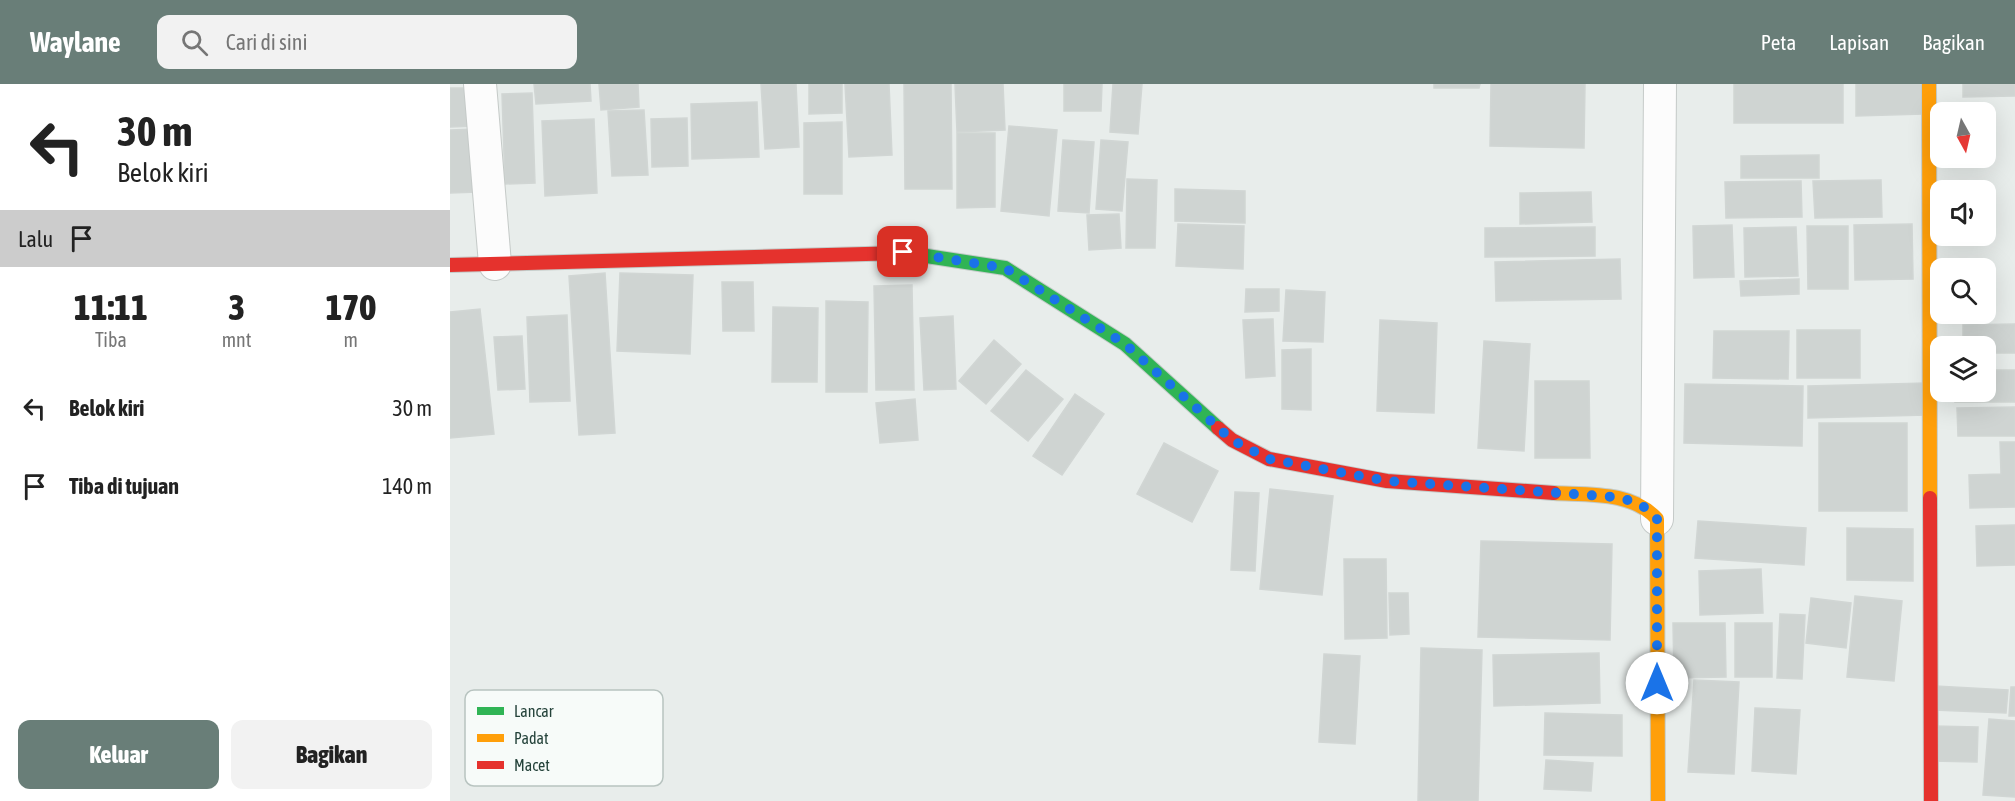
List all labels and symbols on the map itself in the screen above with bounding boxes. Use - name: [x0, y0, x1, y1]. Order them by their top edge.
- north arrow: [1930, 102, 1996, 168]
- pin: [877, 226, 928, 277]
- position arrow: [1625, 651, 1689, 715]
- legend: [465, 690, 663, 786]
- text: Lancar: [514, 702, 554, 720]
- text: Padat: [514, 729, 549, 747]
- text: Macet: [514, 756, 550, 774]

